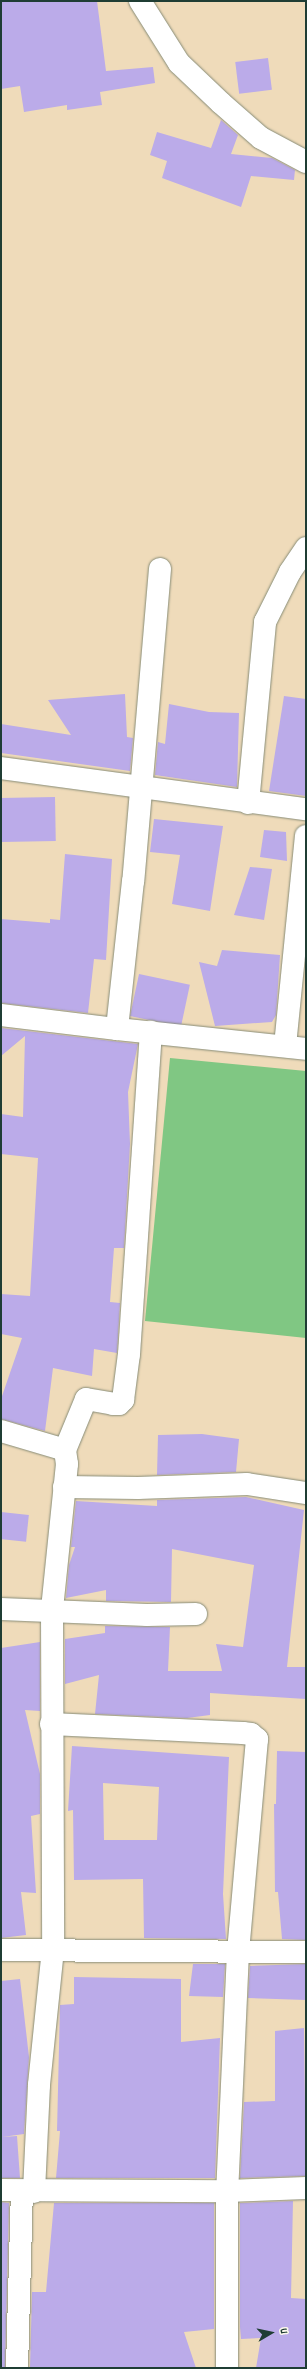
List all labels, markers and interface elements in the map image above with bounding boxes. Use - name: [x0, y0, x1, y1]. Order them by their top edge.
- north arrow: [251, 2313, 291, 2353]
- text: U: [275, 2327, 291, 2335]

